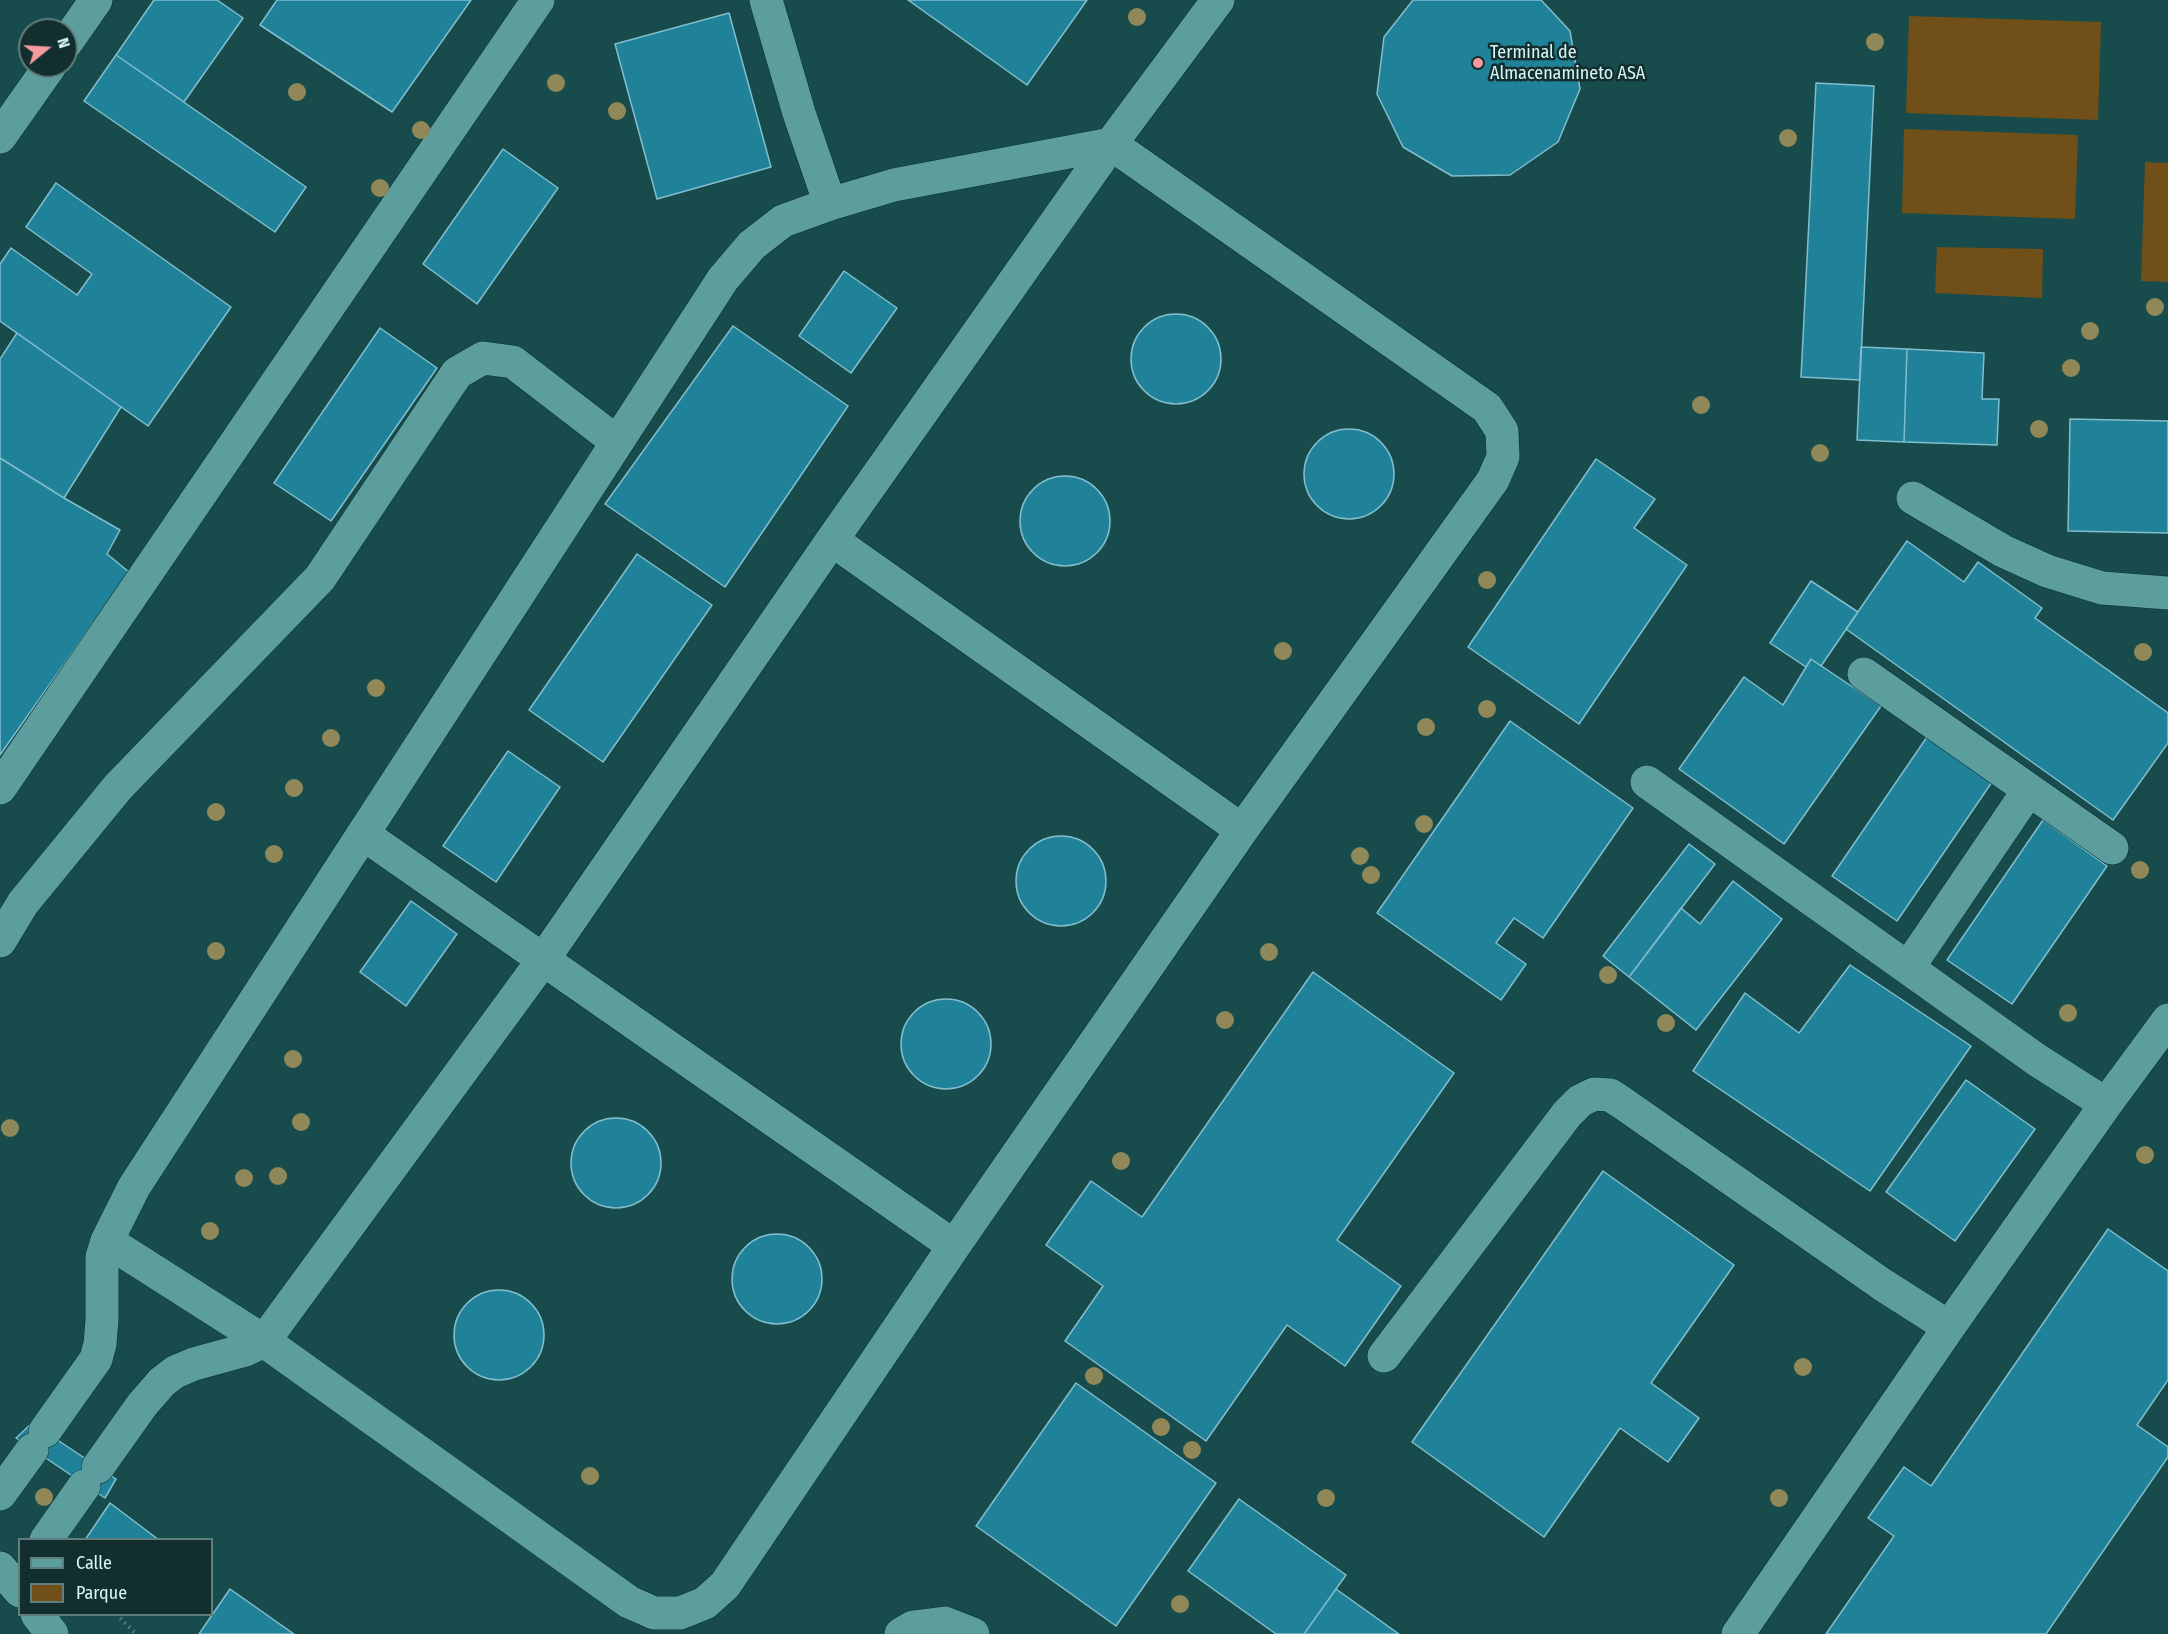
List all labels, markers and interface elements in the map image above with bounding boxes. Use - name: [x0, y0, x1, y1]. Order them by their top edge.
- north arrow: [18, 18, 78, 78]
- text: N: [53, 35, 74, 50]
- place label: Terminal de Almacenamineto ASA: [1490, 42, 1645, 84]
- marker: Terminal de Almacenamineto ASA: [1471, 56, 1485, 70]
- legend: [18, 1538, 213, 1616]
- text: Calle: [76, 1552, 112, 1574]
- text: Parque: [76, 1582, 127, 1604]

